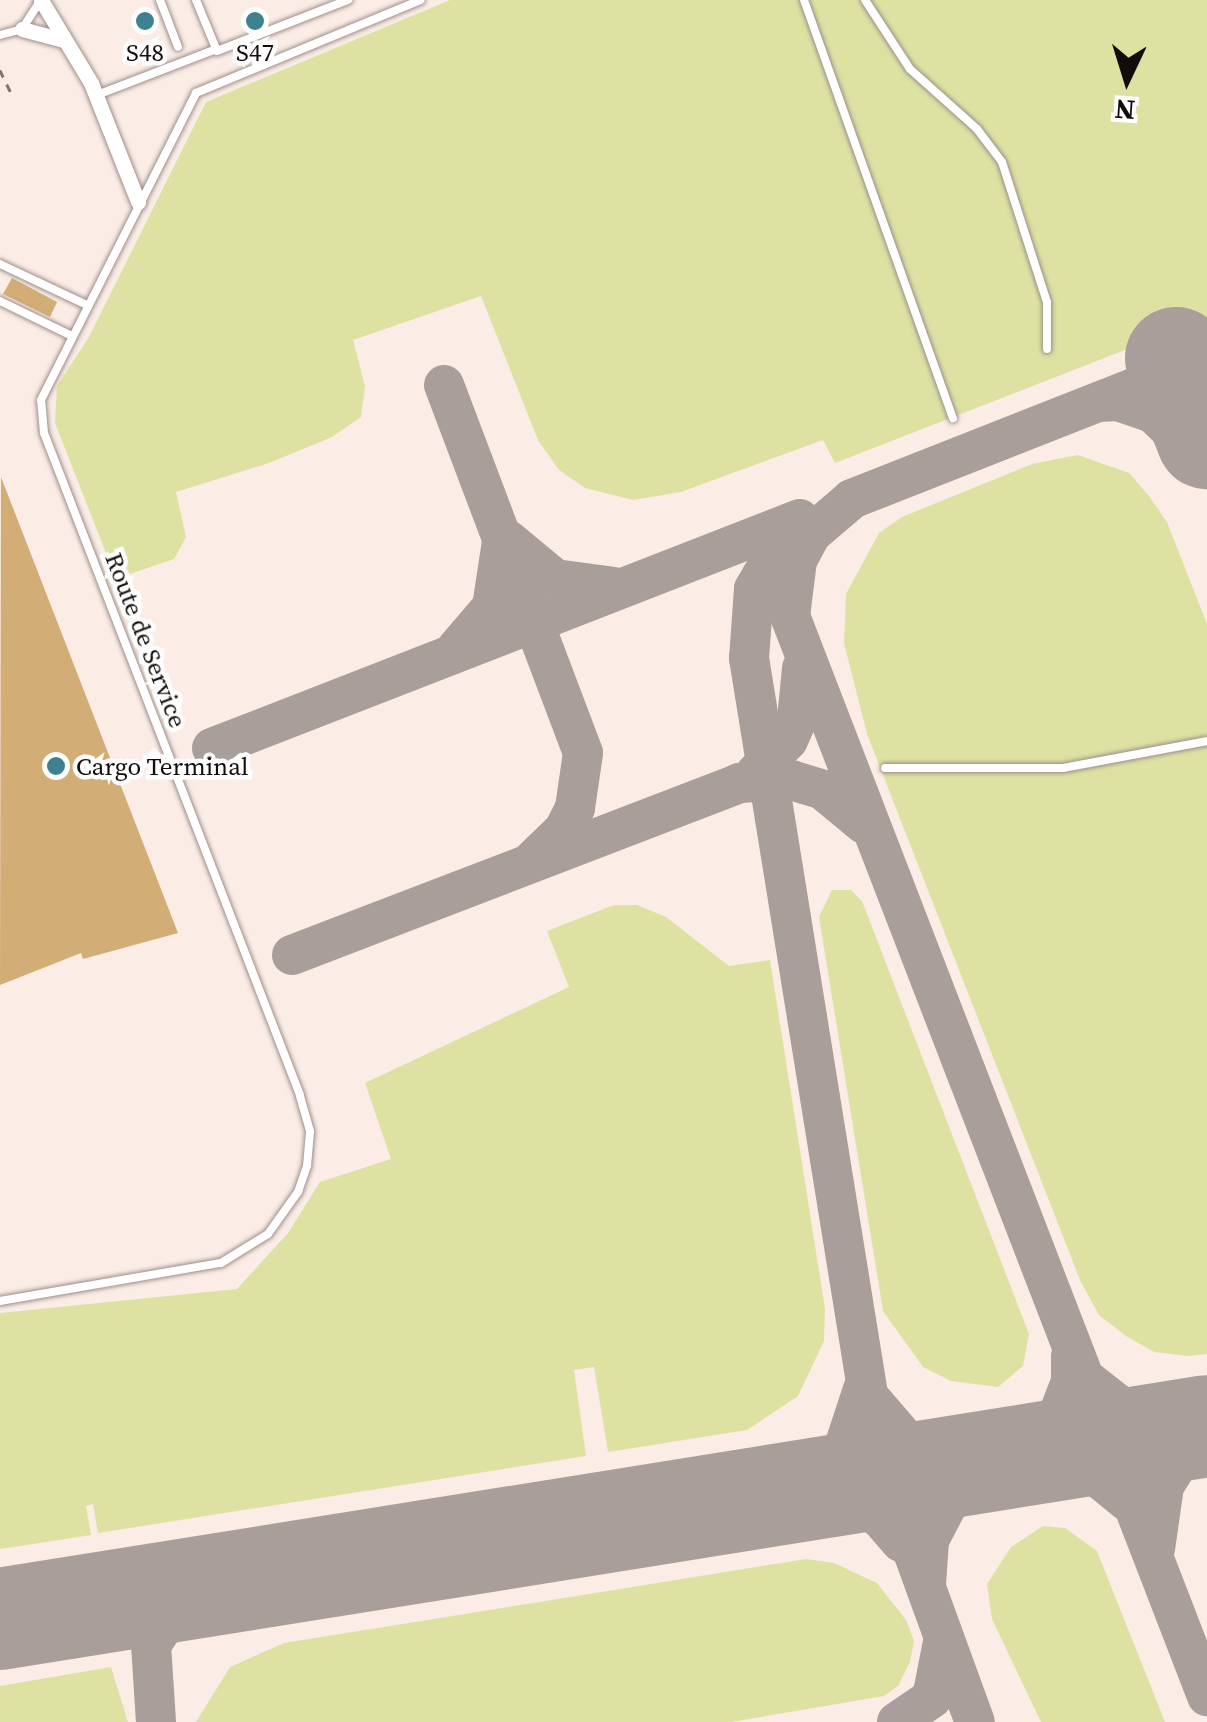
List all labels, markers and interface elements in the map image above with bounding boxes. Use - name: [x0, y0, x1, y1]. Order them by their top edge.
- marker: S48: [134, 10, 156, 32]
- marker: S47: [244, 10, 266, 32]
- north arrow: [1077, 30, 1177, 130]
- place label: S48: [126, 37, 164, 67]
- place label: S47: [236, 37, 274, 67]
- text: N: [1113, 90, 1136, 130]
- street label: Route de Service: [99, 548, 193, 732]
- place label: Cargo Terminal: [76, 751, 249, 781]
- marker: Cargo Terminal: [45, 755, 67, 777]

